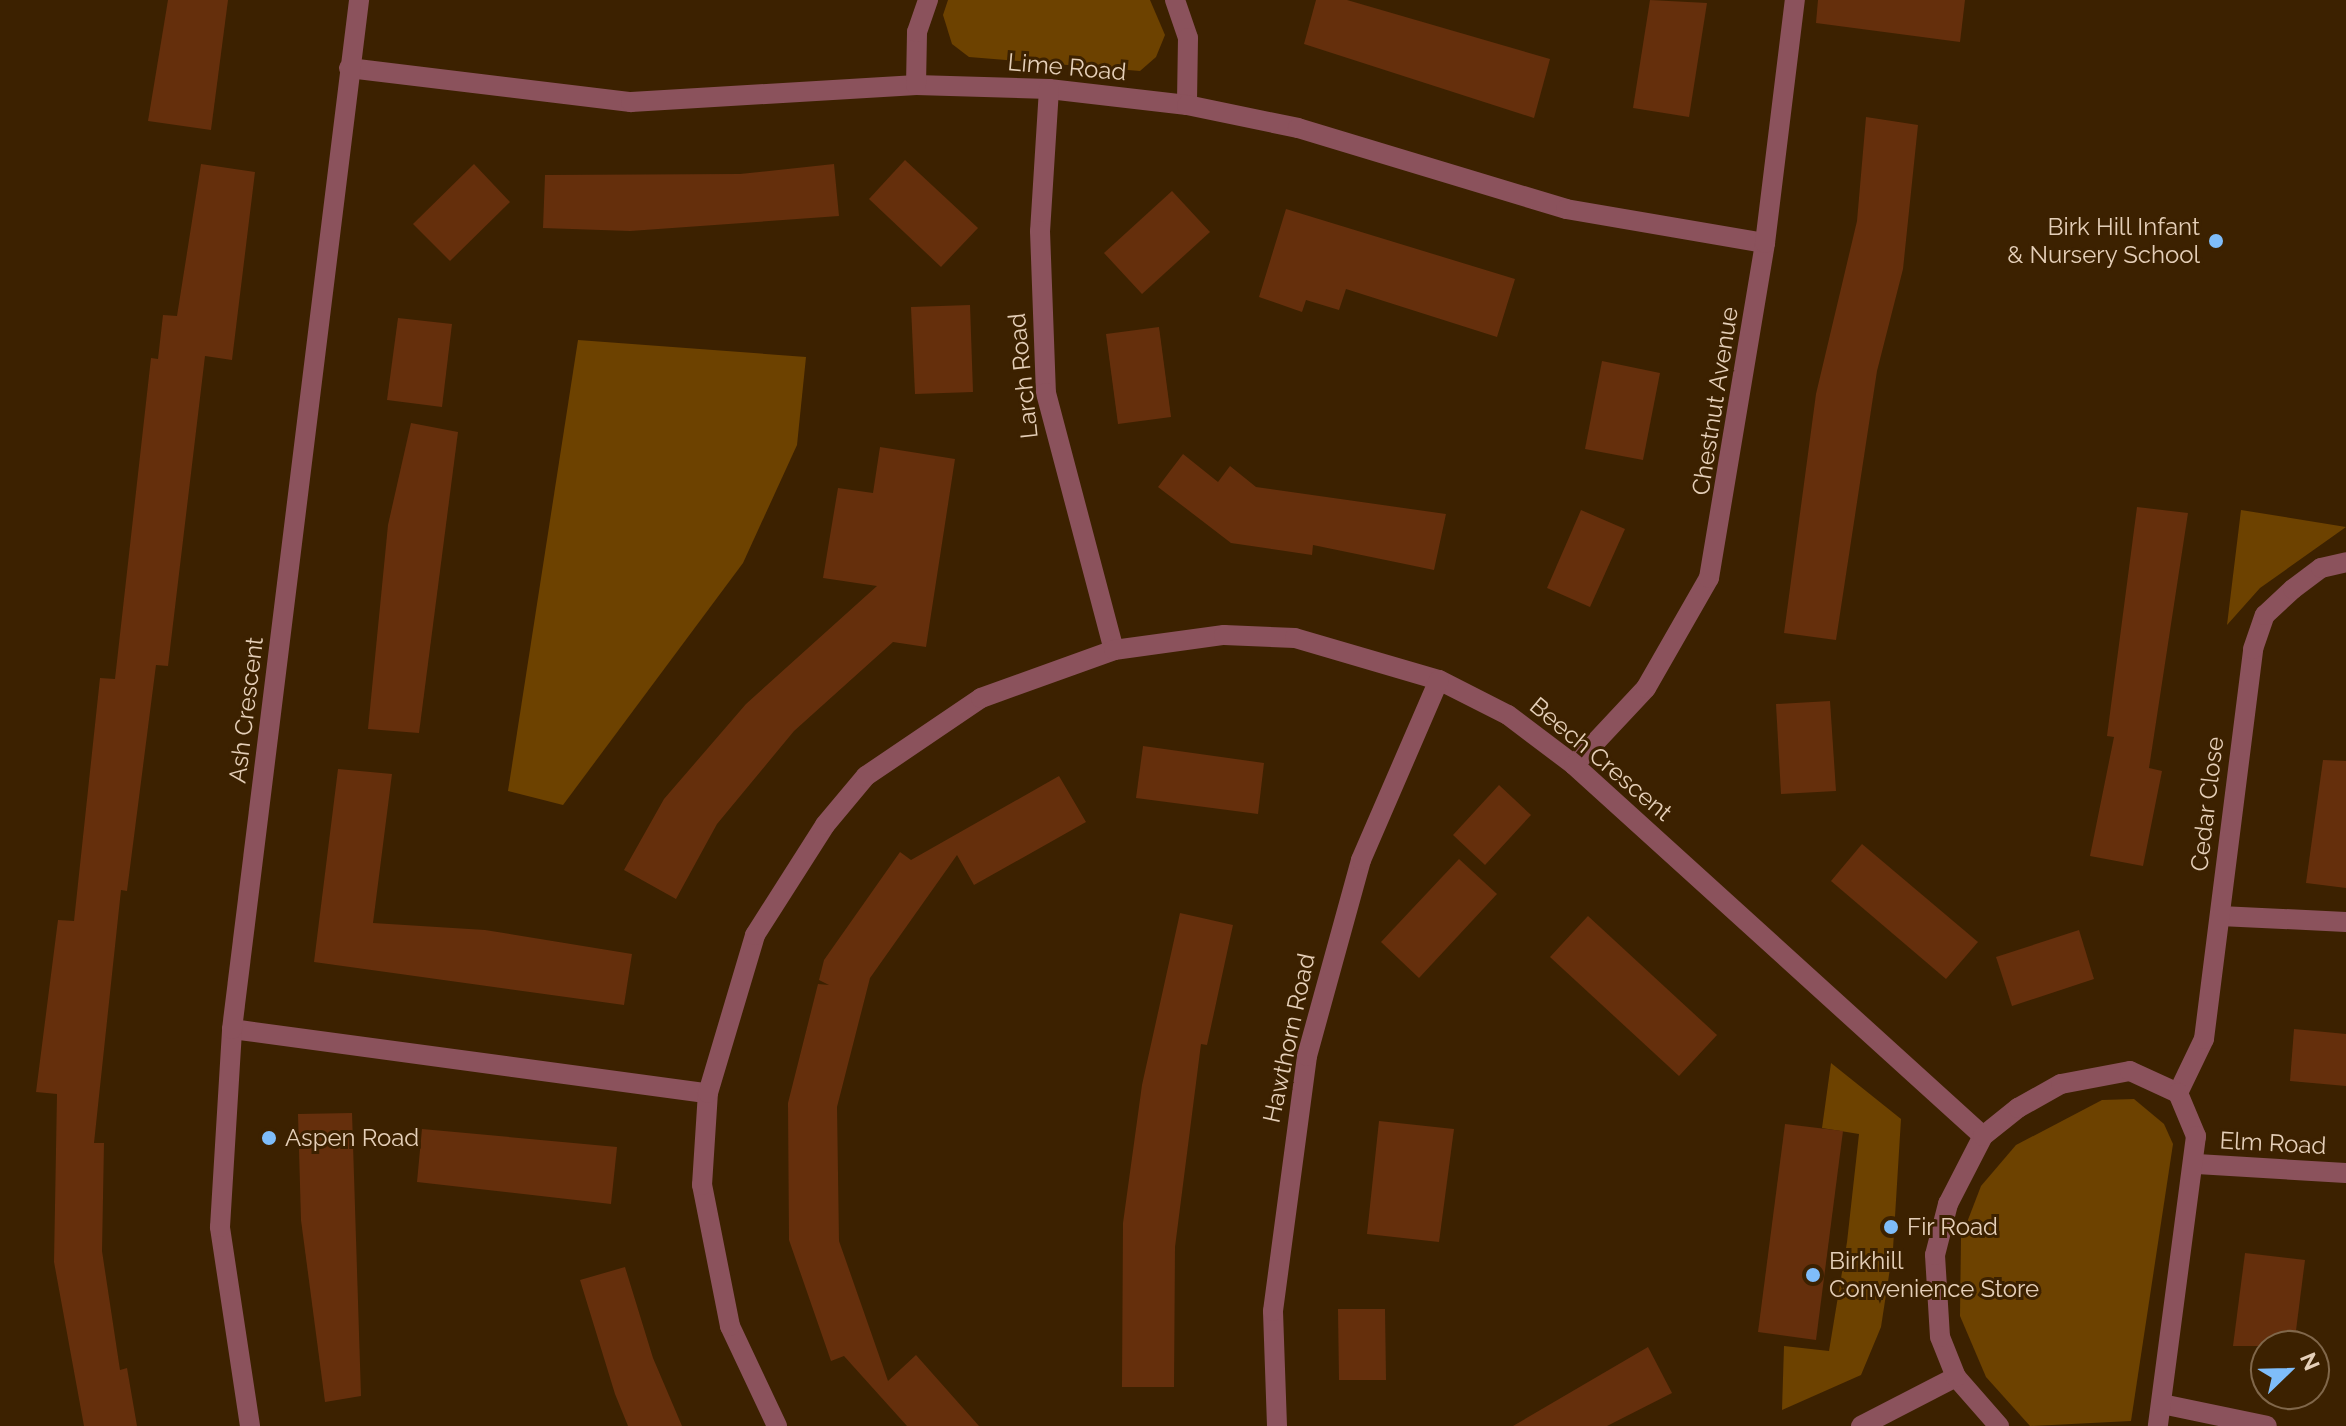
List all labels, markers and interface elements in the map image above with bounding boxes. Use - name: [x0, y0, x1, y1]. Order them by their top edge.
- street label: Lime Road: [1006, 47, 1128, 87]
- place label: Birk Hill Infant & Nursery School: [2007, 213, 2200, 269]
- marker: Birk Hill Infant & Nursery School: [2207, 232, 2225, 250]
- street label: Chestnut Avenue: [1686, 305, 1744, 497]
- street label: Larch Road: [1002, 312, 1044, 440]
- street label: Ash Crescent: [223, 635, 269, 785]
- street label: Beech Crescent: [1524, 691, 1678, 827]
- street label: Cedar Close: [2184, 735, 2230, 873]
- street label: Hawthorn Road: [1257, 951, 1321, 1125]
- place label: Aspen Road: [285, 1124, 419, 1152]
- street label: Elm Road: [2219, 1126, 2327, 1160]
- marker: Aspen Road: [260, 1129, 278, 1147]
- place label: Fir Road: [1907, 1213, 1998, 1241]
- marker: Fir Road: [1882, 1218, 1900, 1236]
- place label: Birkhill Convenience Store: [1829, 1247, 2039, 1303]
- marker: Birkhill Convenience Store: [1804, 1266, 1822, 1284]
- north arrow: [2250, 1330, 2330, 1410]
- text: N: [2295, 1349, 2325, 1374]

